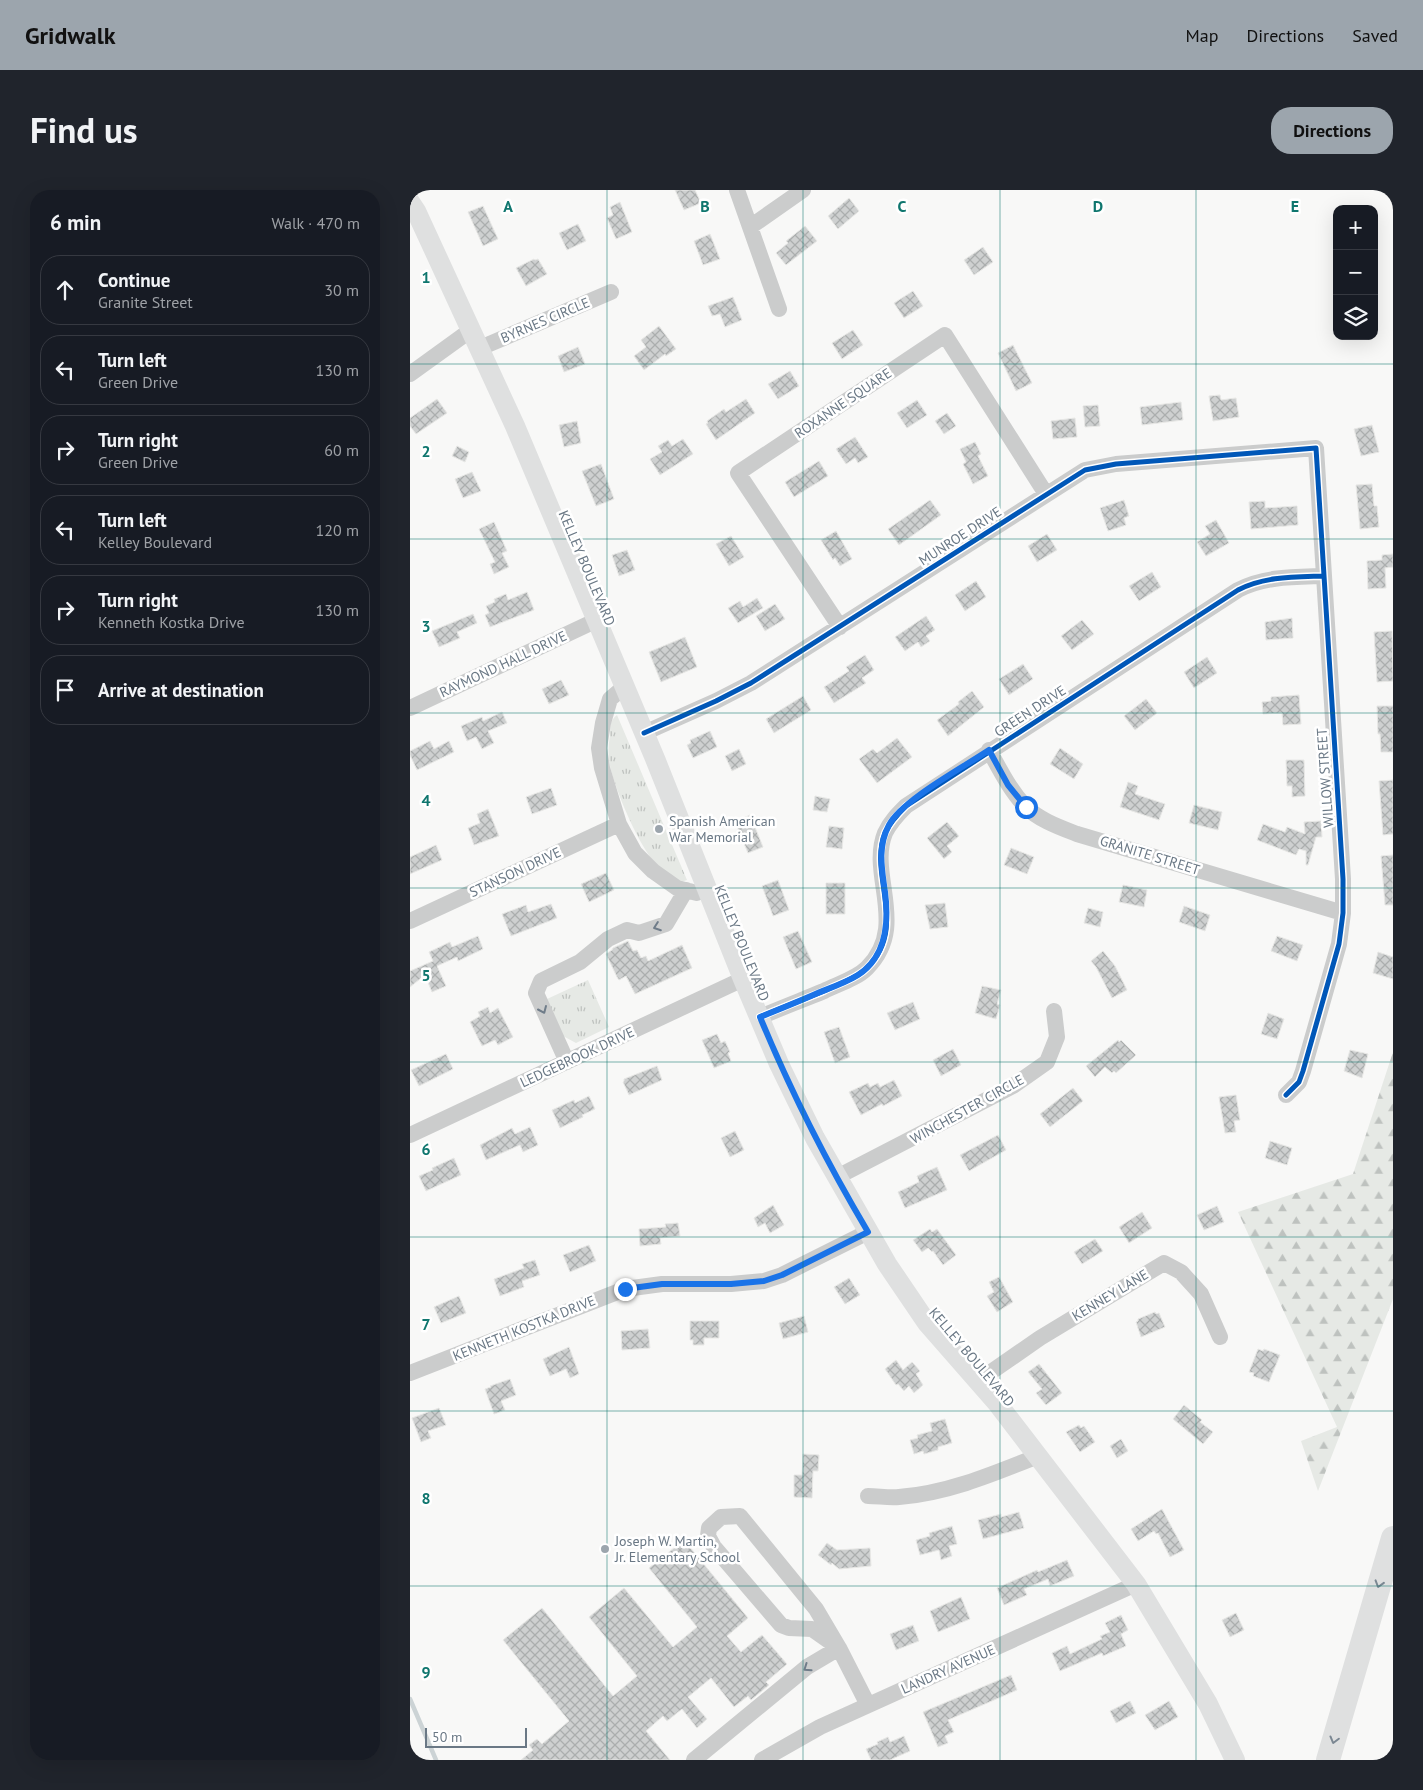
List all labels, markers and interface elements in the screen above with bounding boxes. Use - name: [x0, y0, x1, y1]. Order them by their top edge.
- text: Gridwalk: [25, 20, 115, 51]
- text: Map: [1186, 24, 1218, 47]
- text: Directions: [1246, 24, 1324, 47]
- text: Saved: [1352, 24, 1398, 47]
- text: Find us: [30, 107, 138, 153]
- button: Directions: [1271, 107, 1393, 154]
- text: A: [503, 196, 513, 216]
- text: B: [700, 196, 710, 216]
- text: C: [898, 196, 907, 216]
- text: D: [1093, 196, 1103, 216]
- text: E: [1291, 196, 1299, 216]
- map controls: [1333, 205, 1378, 340]
- button: +: [1333, 205, 1378, 250]
- text: 6 min: [50, 209, 101, 236]
- text: Walk · 470 m: [271, 213, 360, 233]
- button: −: [1333, 250, 1378, 295]
- text: 1: [421, 267, 431, 287]
- text: Continue: [98, 268, 170, 292]
- icon: ahead: [51, 276, 79, 304]
- text: 30 m: [324, 280, 359, 300]
- text: Granite Street: [98, 292, 193, 312]
- street label: BYRNES CIRCLE: [498, 293, 592, 347]
- button: layers: [1333, 295, 1378, 340]
- text: Turn left: [98, 348, 167, 372]
- icon: left: [51, 356, 79, 384]
- text: 130 m: [316, 360, 359, 380]
- street label: ROXANNE SQUARE: [791, 364, 895, 442]
- text: Green Drive: [98, 372, 178, 392]
- text: Turn right: [98, 428, 178, 452]
- icon: right: [51, 436, 79, 464]
- text: 60 m: [324, 440, 359, 460]
- text: 2: [421, 441, 431, 461]
- text: Green Drive: [98, 452, 178, 472]
- street label: MUNROE DRIVE: [915, 503, 1005, 569]
- street label: KELLEY BOULEVARD: [555, 507, 619, 629]
- text: Turn left: [98, 508, 167, 532]
- icon: left: [51, 516, 79, 544]
- text: 120 m: [316, 520, 359, 540]
- text: Kelley Boulevard: [98, 532, 212, 552]
- text: Turn right: [98, 588, 178, 612]
- icon: right: [51, 596, 79, 624]
- text: 130 m: [316, 600, 359, 620]
- text: Kenneth Kostka Drive: [98, 612, 245, 632]
- text: 3: [421, 616, 431, 636]
- street label: RAYMOND HALL DRIVE: [437, 627, 569, 701]
- icon: arrive: [51, 676, 79, 704]
- text: Arrive at destination: [98, 678, 264, 702]
- street label: GREEN DRIVE: [991, 681, 1069, 741]
- street label: WILLOW STREET: [1313, 727, 1337, 828]
- text: 4: [421, 790, 431, 810]
- route start: [1015, 796, 1038, 819]
- place label: Spanish American War Memorial: [669, 812, 775, 846]
- marker: Spanish American War Memorial: [653, 823, 665, 835]
- street label: GRANITE STREET: [1098, 831, 1202, 879]
- street label: STANSON DRIVE: [466, 843, 564, 901]
- street label: KELLEY BOULEVARD: [710, 882, 774, 1004]
- one-way arrow: [653, 921, 661, 931]
- text: 5: [421, 965, 431, 985]
- one-way arrow: [536, 1005, 547, 1014]
- street label: LEDGEBROOK DRIVE: [517, 1023, 637, 1091]
- street label: WINCHESTER CIRCLE: [907, 1070, 1027, 1148]
- text: 6: [421, 1139, 431, 1159]
- street label: KENNEY LANE: [1068, 1265, 1152, 1325]
- route end: [614, 1278, 637, 1301]
- street label: KENNETH KOSTKA DRIVE: [450, 1291, 598, 1365]
- street label: KELLEY BOULEVARD: [925, 1304, 1019, 1410]
- text: 7: [421, 1314, 431, 1334]
- text: 8: [421, 1488, 431, 1508]
- place label: Joseph W. Martin, Jr. Elementary School: [614, 1532, 740, 1566]
- marker: Joseph W. Martin, Jr. Elementary School: [599, 1543, 611, 1555]
- one-way arrow: [1374, 1580, 1384, 1588]
- street label: LANDRY AVENUE: [898, 1640, 998, 1698]
- text: 9: [421, 1662, 431, 1682]
- one-way arrow: [803, 1662, 813, 1671]
- scale bar: [425, 1725, 528, 1748]
- text: 50 m: [432, 1728, 462, 1746]
- one-way arrow: [1329, 1736, 1339, 1744]

